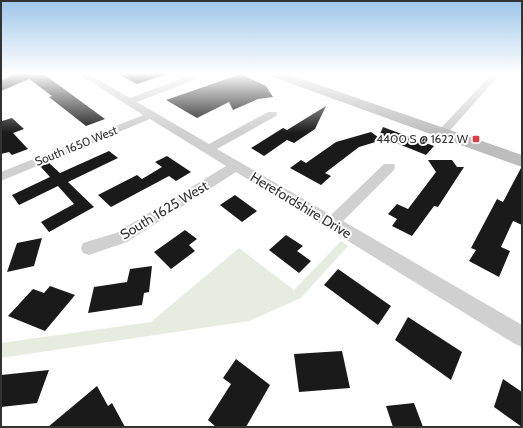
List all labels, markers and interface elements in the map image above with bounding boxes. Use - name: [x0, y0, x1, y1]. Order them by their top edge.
- street label: South 1650 West: [32, 122, 119, 169]
- place label: 4400 S @ 1622 W: [376, 131, 469, 146]
- marker: 4400 S @ 1622 W: [471, 134, 481, 144]
- street label: Herefordshire Drive: [247, 168, 355, 242]
- street label: South 1625 West: [117, 176, 212, 243]

